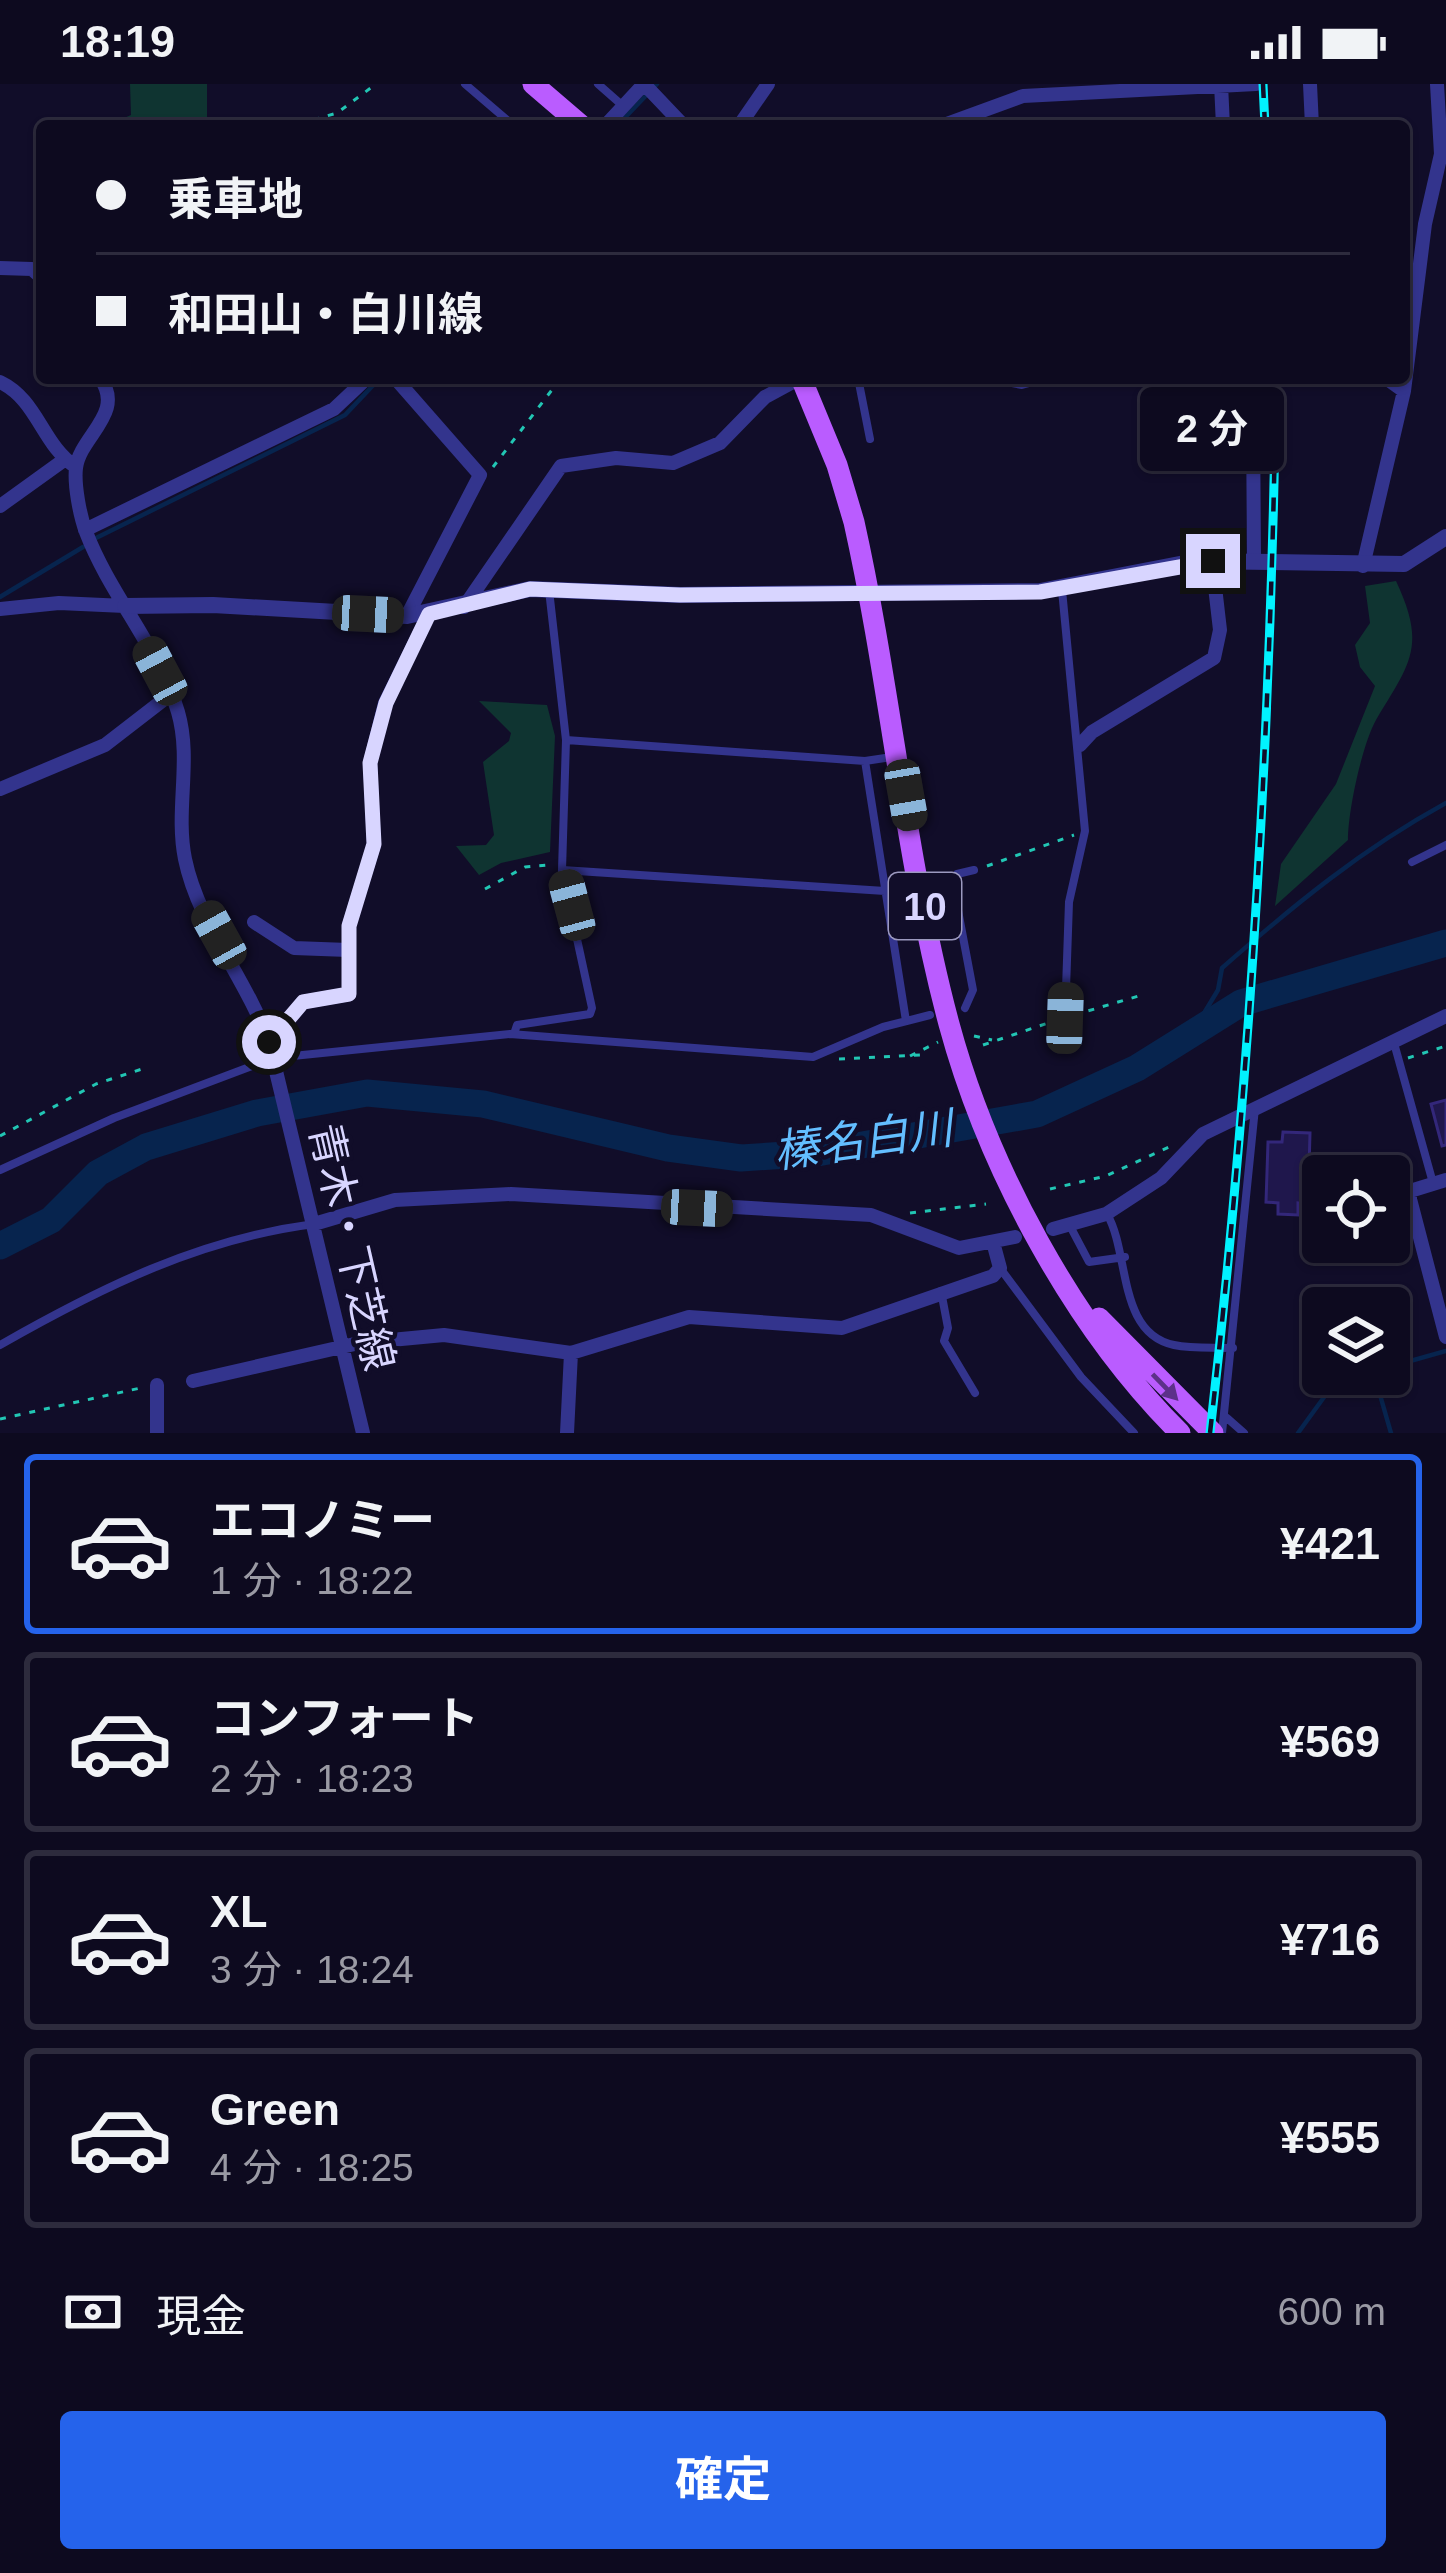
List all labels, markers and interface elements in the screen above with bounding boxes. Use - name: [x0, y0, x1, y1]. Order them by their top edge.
- text: 18:19: [60, 16, 175, 67]
- text: 乗車地: [168, 174, 303, 225]
- text: 和田山・白川線: [168, 289, 483, 340]
- callout: 2 分: [1141, 387, 1285, 471]
- text: 2 分: [1176, 407, 1248, 450]
- route end: [1186, 534, 1240, 588]
- car: [331, 594, 405, 634]
- car: [127, 631, 193, 711]
- car: [882, 756, 930, 834]
- car: [545, 866, 599, 944]
- road number: 10: [889, 873, 961, 939]
- car: [186, 895, 252, 975]
- car: [1046, 981, 1084, 1055]
- route start: [242, 1015, 296, 1069]
- water label: 榛名白川: [770, 1102, 960, 1178]
- street label: 青木・下芝線: [301, 1119, 403, 1375]
- map controls: [1302, 1155, 1410, 1395]
- button: locate: [1302, 1155, 1410, 1263]
- car: [660, 1188, 734, 1228]
- button: layers: [1302, 1287, 1410, 1395]
- one-way arrow: [1151, 1372, 1179, 1401]
- icon: car: [66, 1490, 174, 1598]
- text: エコノミー: [210, 1495, 435, 1546]
- text: ¥421: [1280, 1518, 1380, 1569]
- text: 1 分 · 18:22: [210, 1559, 414, 1602]
- icon: car: [66, 1688, 174, 1796]
- text: コンフォート: [210, 1693, 479, 1744]
- text: ¥569: [1280, 1716, 1380, 1767]
- text: 2 分 · 18:23: [210, 1757, 414, 1800]
- icon: car: [66, 1886, 174, 1994]
- text: XL: [210, 1886, 268, 1937]
- text: ¥716: [1280, 1914, 1380, 1965]
- text: 3 分 · 18:24: [210, 1948, 414, 1991]
- icon: car: [66, 2084, 174, 2192]
- text: Green: [210, 2084, 340, 2135]
- text: ¥555: [1280, 2112, 1380, 2163]
- text: 4 分 · 18:25: [210, 2146, 414, 2189]
- icon: cash: [60, 2279, 126, 2345]
- text: 600 m: [1278, 2290, 1386, 2333]
- text: 現金: [156, 2291, 246, 2342]
- button: 確定: [60, 2411, 1386, 2549]

